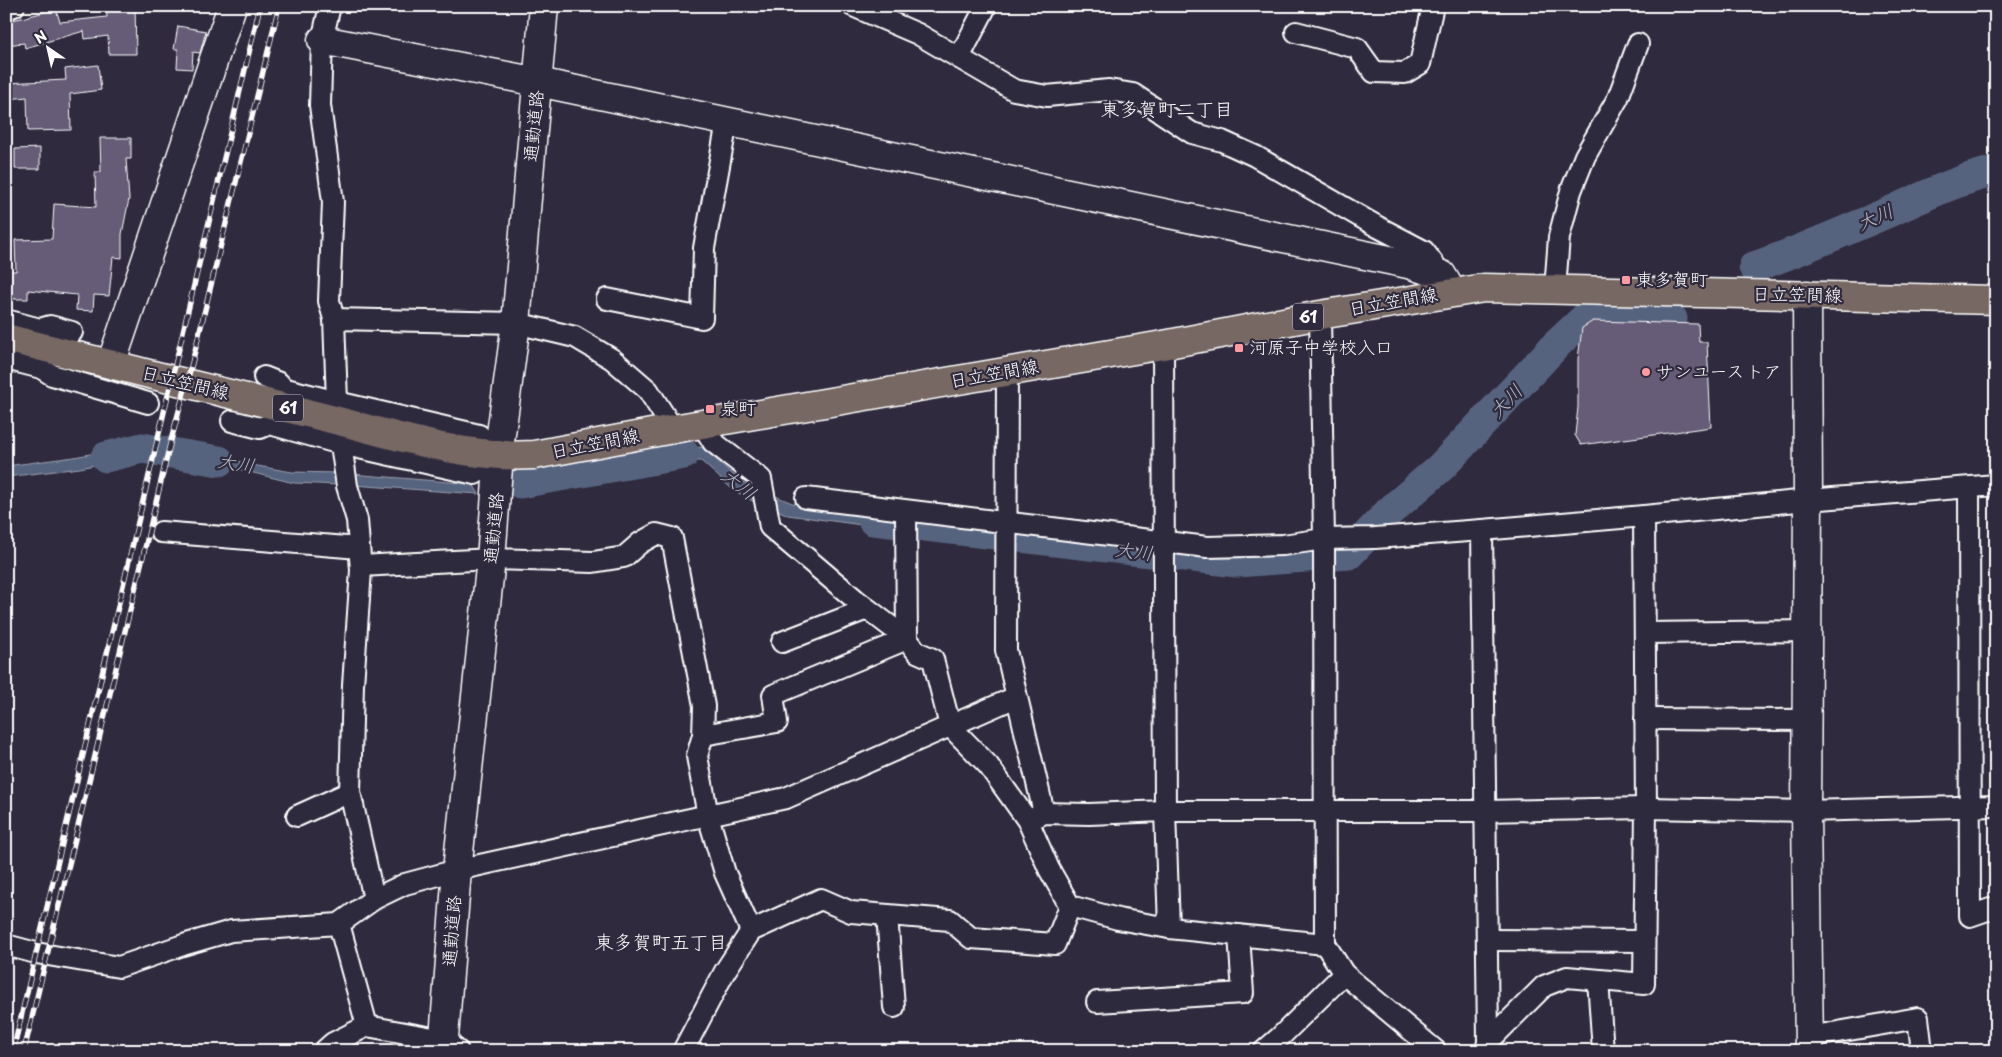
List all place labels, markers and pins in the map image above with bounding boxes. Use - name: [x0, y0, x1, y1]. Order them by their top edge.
- place label: 東多賀町: [1636, 265, 1708, 292]
- marker: 東多賀町: [1620, 274, 1632, 286]
- place label: 河原子中学校入口: [1249, 333, 1393, 360]
- marker: 河原子中学校入口: [1233, 342, 1245, 354]
- place label: サンユーストア: [1656, 357, 1782, 384]
- marker: サンユーストア: [1640, 366, 1652, 378]
- place label: 泉町: [720, 394, 756, 421]
- marker: 泉町: [704, 403, 716, 415]

